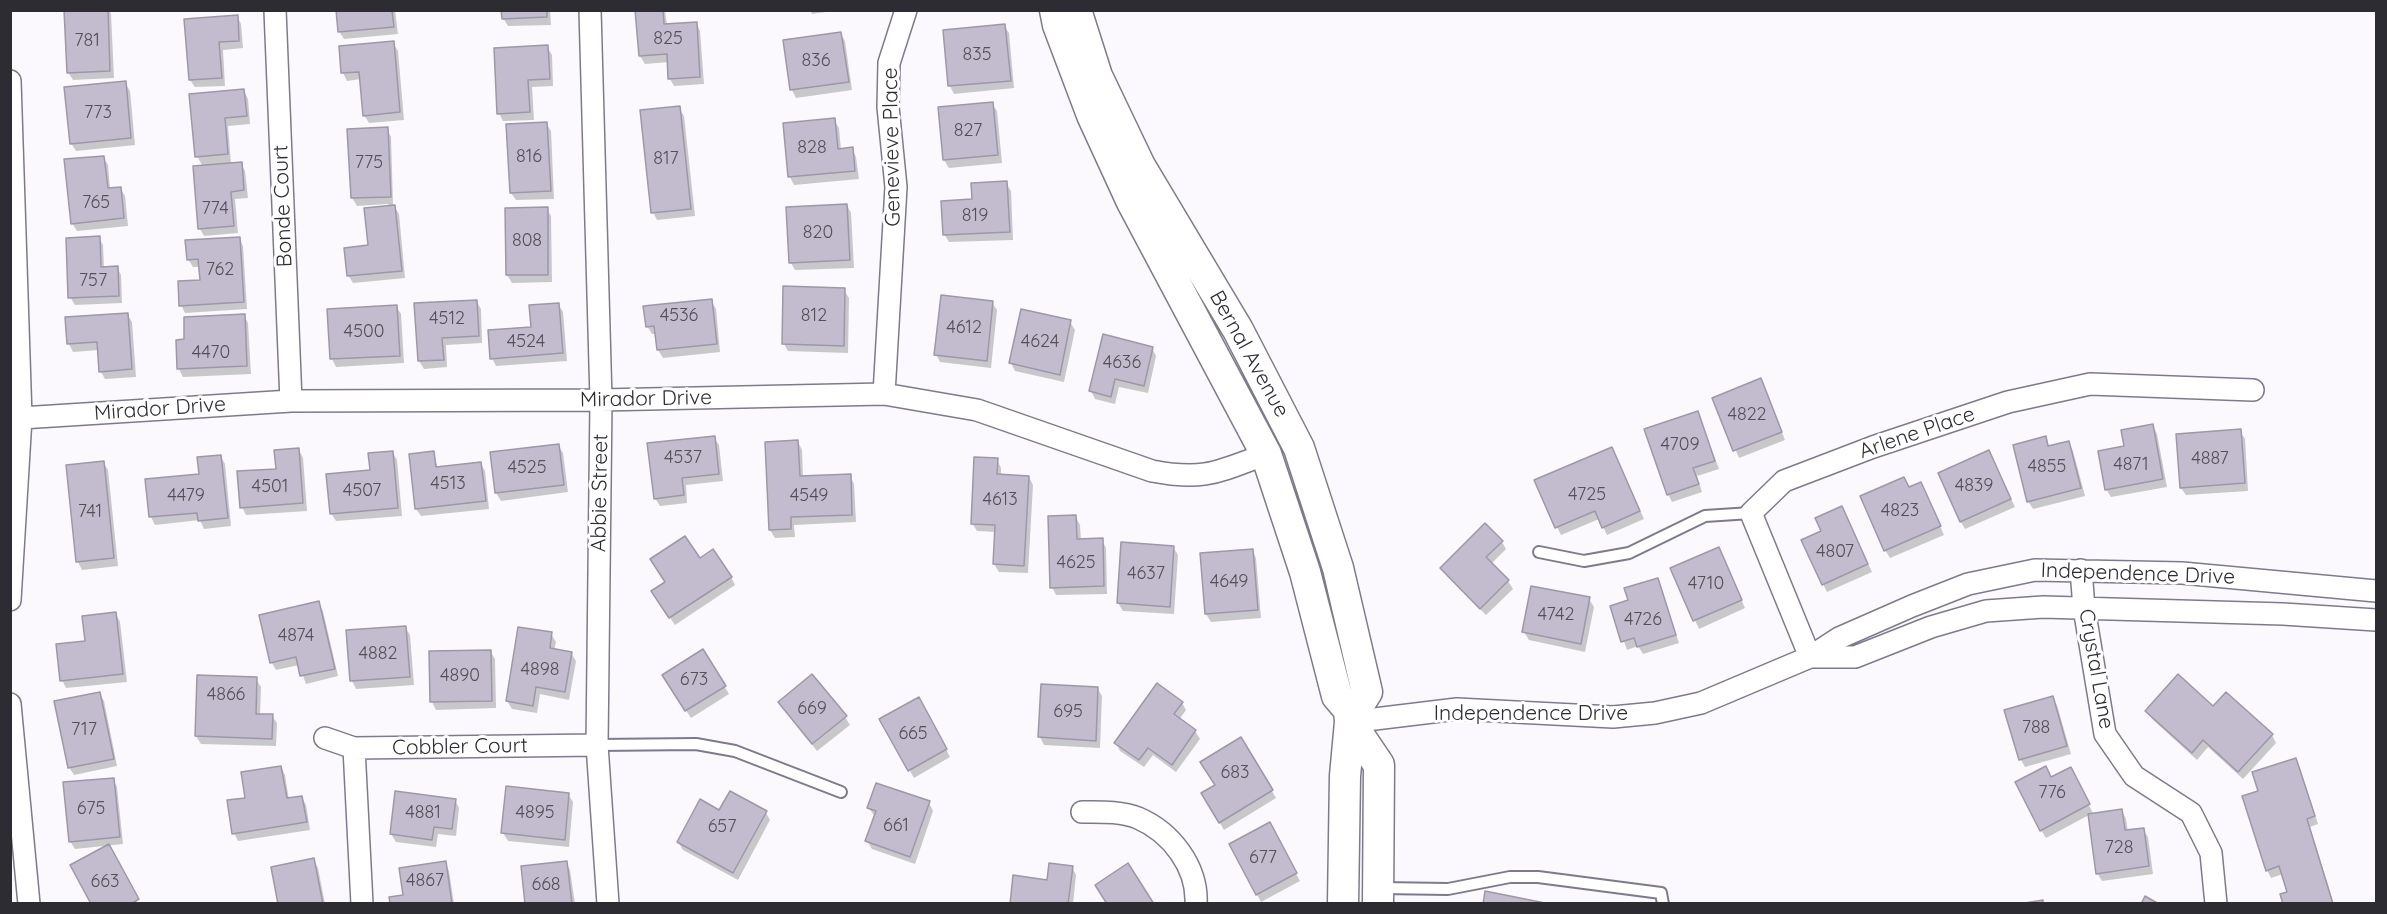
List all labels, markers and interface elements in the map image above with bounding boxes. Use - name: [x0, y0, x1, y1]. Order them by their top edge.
- house number: 825: [653, 28, 683, 50]
- house number: 781: [74, 30, 100, 52]
- house number: 835: [963, 44, 991, 66]
- house number: 836: [802, 50, 830, 72]
- street label: Genevieve Place: [878, 67, 906, 227]
- house number: 773: [84, 102, 112, 124]
- house number: 827: [954, 120, 982, 142]
- house number: 828: [797, 137, 827, 159]
- street label: Bonde Court: [268, 144, 298, 268]
- house number: 816: [516, 146, 542, 168]
- house number: 817: [653, 148, 679, 170]
- house number: 775: [355, 152, 383, 174]
- house number: 765: [82, 192, 110, 214]
- house number: 774: [201, 198, 229, 220]
- house number: 819: [962, 205, 988, 227]
- house number: 820: [803, 222, 833, 244]
- house number: 808: [512, 230, 542, 252]
- house number: 762: [206, 259, 234, 281]
- house number: 757: [79, 270, 107, 292]
- street label: Bernal Avenue: [1204, 286, 1294, 422]
- house number: 4536: [660, 305, 698, 327]
- house number: 812: [801, 305, 827, 327]
- house number: 4512: [429, 308, 465, 330]
- house number: 4612: [946, 317, 982, 339]
- house number: 4500: [344, 321, 384, 343]
- house number: 4524: [507, 331, 545, 353]
- house number: 4624: [1021, 331, 1059, 353]
- house number: 4470: [192, 342, 230, 364]
- house number: 4636: [1103, 352, 1141, 374]
- street label: Mirador Drive: [580, 385, 712, 413]
- street label: Mirador Drive: [93, 392, 227, 426]
- street label: Arlene Place: [1856, 401, 1978, 465]
- house number: 4822: [1727, 404, 1767, 426]
- street label: Abbie Street: [586, 434, 614, 552]
- house number: 4709: [1661, 434, 1699, 456]
- house number: 4537: [664, 447, 702, 469]
- house number: 4887: [2191, 448, 2229, 470]
- house number: 4871: [2113, 454, 2149, 476]
- house number: 4855: [2028, 456, 2066, 478]
- house number: 4525: [507, 457, 547, 479]
- house number: 4513: [430, 473, 466, 495]
- house number: 4839: [1955, 475, 1993, 497]
- house number: 4501: [252, 476, 288, 498]
- house number: 4507: [343, 480, 381, 502]
- house number: 4725: [1568, 484, 1606, 506]
- house number: 4479: [167, 485, 205, 507]
- house number: 4549: [790, 485, 828, 507]
- house number: 4613: [982, 489, 1018, 511]
- house number: 4823: [1881, 500, 1919, 522]
- house number: 741: [78, 501, 102, 523]
- house number: 4807: [1816, 541, 1854, 563]
- house number: 4625: [1057, 552, 1095, 574]
- street label: Independence Drive: [2040, 558, 2236, 590]
- house number: 4637: [1127, 563, 1165, 585]
- house number: 4649: [1210, 571, 1248, 593]
- house number: 4710: [1688, 573, 1724, 595]
- house number: 4742: [1538, 604, 1574, 626]
- street label: Crystal Lane: [2073, 607, 2119, 731]
- house number: 4726: [1624, 609, 1662, 631]
- house number: 4874: [278, 625, 314, 647]
- house number: 4882: [359, 643, 397, 665]
- house number: 4898: [521, 659, 559, 681]
- house number: 4890: [440, 665, 480, 687]
- house number: 673: [680, 669, 708, 691]
- house number: 4866: [207, 684, 245, 706]
- house number: 669: [797, 698, 827, 720]
- house number: 695: [1053, 701, 1083, 723]
- street label: Independence Drive: [1434, 701, 1628, 727]
- house number: 788: [2022, 717, 2050, 739]
- house number: 717: [71, 719, 97, 741]
- house number: 665: [898, 723, 928, 745]
- street label: Cobbler Court: [392, 733, 528, 761]
- house number: 683: [1221, 762, 1249, 784]
- house number: 776: [2038, 782, 2066, 804]
- house number: 675: [77, 798, 105, 820]
- house number: 4881: [405, 802, 441, 824]
- house number: 4895: [515, 802, 555, 824]
- house number: 661: [883, 815, 909, 837]
- house number: 657: [708, 816, 736, 838]
- house number: 728: [2105, 837, 2133, 859]
- house number: 677: [1249, 847, 1277, 869]
- house number: 4867: [406, 870, 444, 892]
- house number: 663: [91, 871, 119, 893]
- house number: 668: [531, 874, 561, 896]

